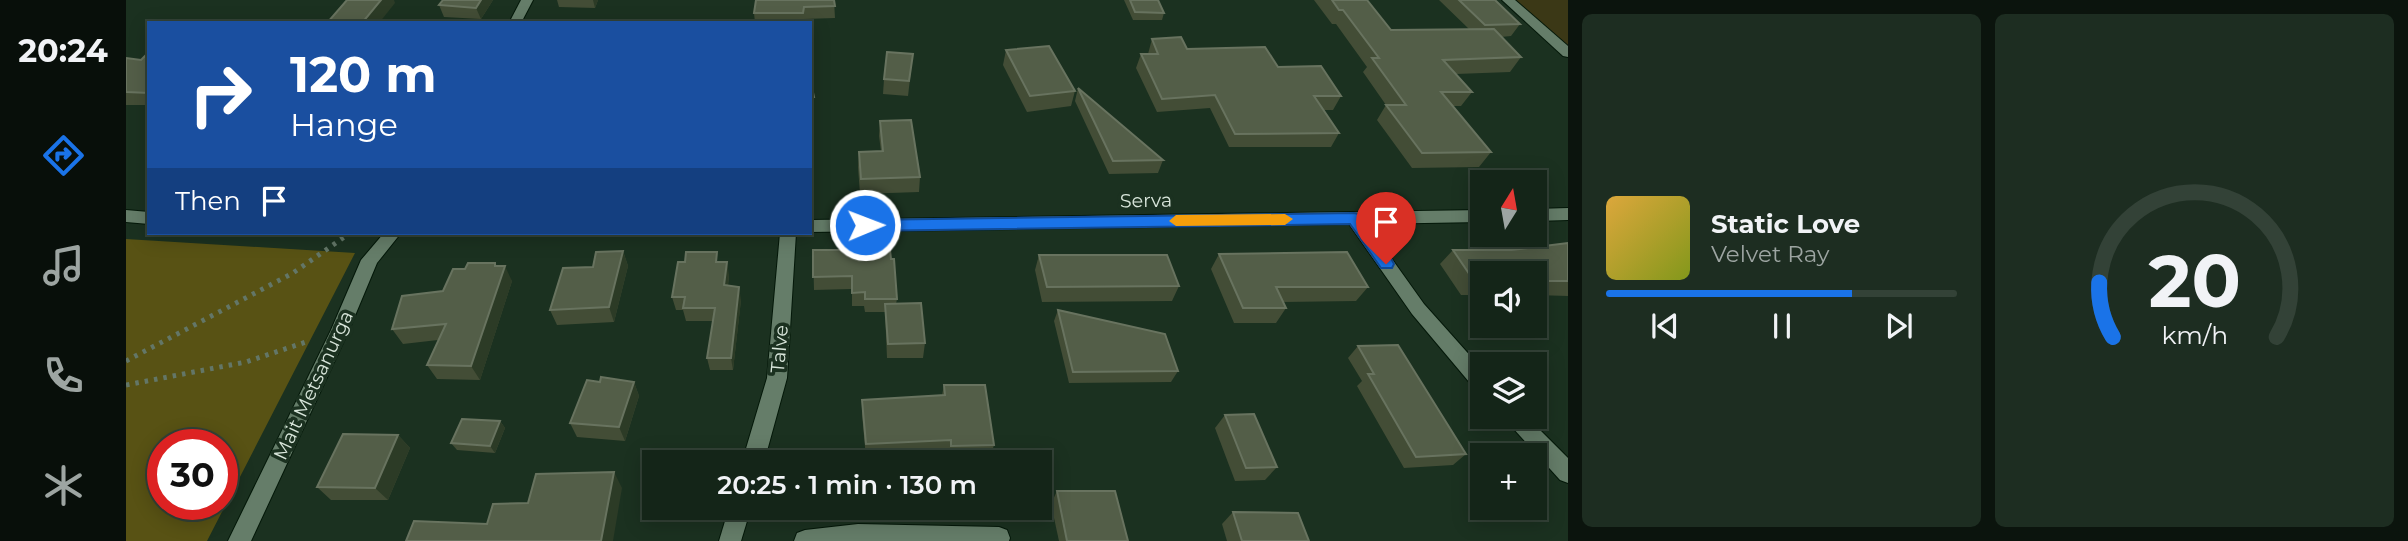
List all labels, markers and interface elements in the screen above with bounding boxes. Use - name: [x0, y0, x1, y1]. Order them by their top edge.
- text: 20:24: [18, 31, 108, 70]
- text: 120 m: [290, 45, 437, 104]
- icon: right: [175, 49, 266, 140]
- text: Hange: [290, 105, 398, 144]
- icon: directions: [39, 131, 88, 180]
- north arrow: [1470, 170, 1547, 247]
- map controls: [1470, 170, 1547, 520]
- icon: arrive: [255, 182, 293, 220]
- text: Then: [175, 185, 241, 217]
- position arrow: [828, 188, 902, 262]
- street label: Serva: [1120, 189, 1172, 212]
- pin: [1356, 192, 1416, 264]
- icon: arrive: [1367, 203, 1405, 241]
- text: Static Love: [1711, 208, 1860, 240]
- text: 20: [2148, 237, 2241, 325]
- text: Velvet Ray: [1711, 240, 1829, 268]
- icon: music: [39, 241, 88, 290]
- button: sound: [1470, 261, 1547, 338]
- street label: Mait Metsanurga: [269, 307, 358, 463]
- icon: previous: [1646, 307, 1684, 345]
- icon: pause: [1763, 307, 1801, 345]
- icon: next: [1880, 307, 1918, 345]
- text: km/h: [2161, 319, 2228, 349]
- street label: Talve: [766, 324, 793, 374]
- icon: phone: [39, 351, 88, 400]
- button: layers: [1470, 352, 1547, 429]
- speed limit sign: 30: [147, 429, 238, 520]
- button: +: [1470, 443, 1547, 520]
- icon: climate: [39, 461, 88, 510]
- text: 20:25 · 1 min · 130 m: [717, 469, 977, 501]

